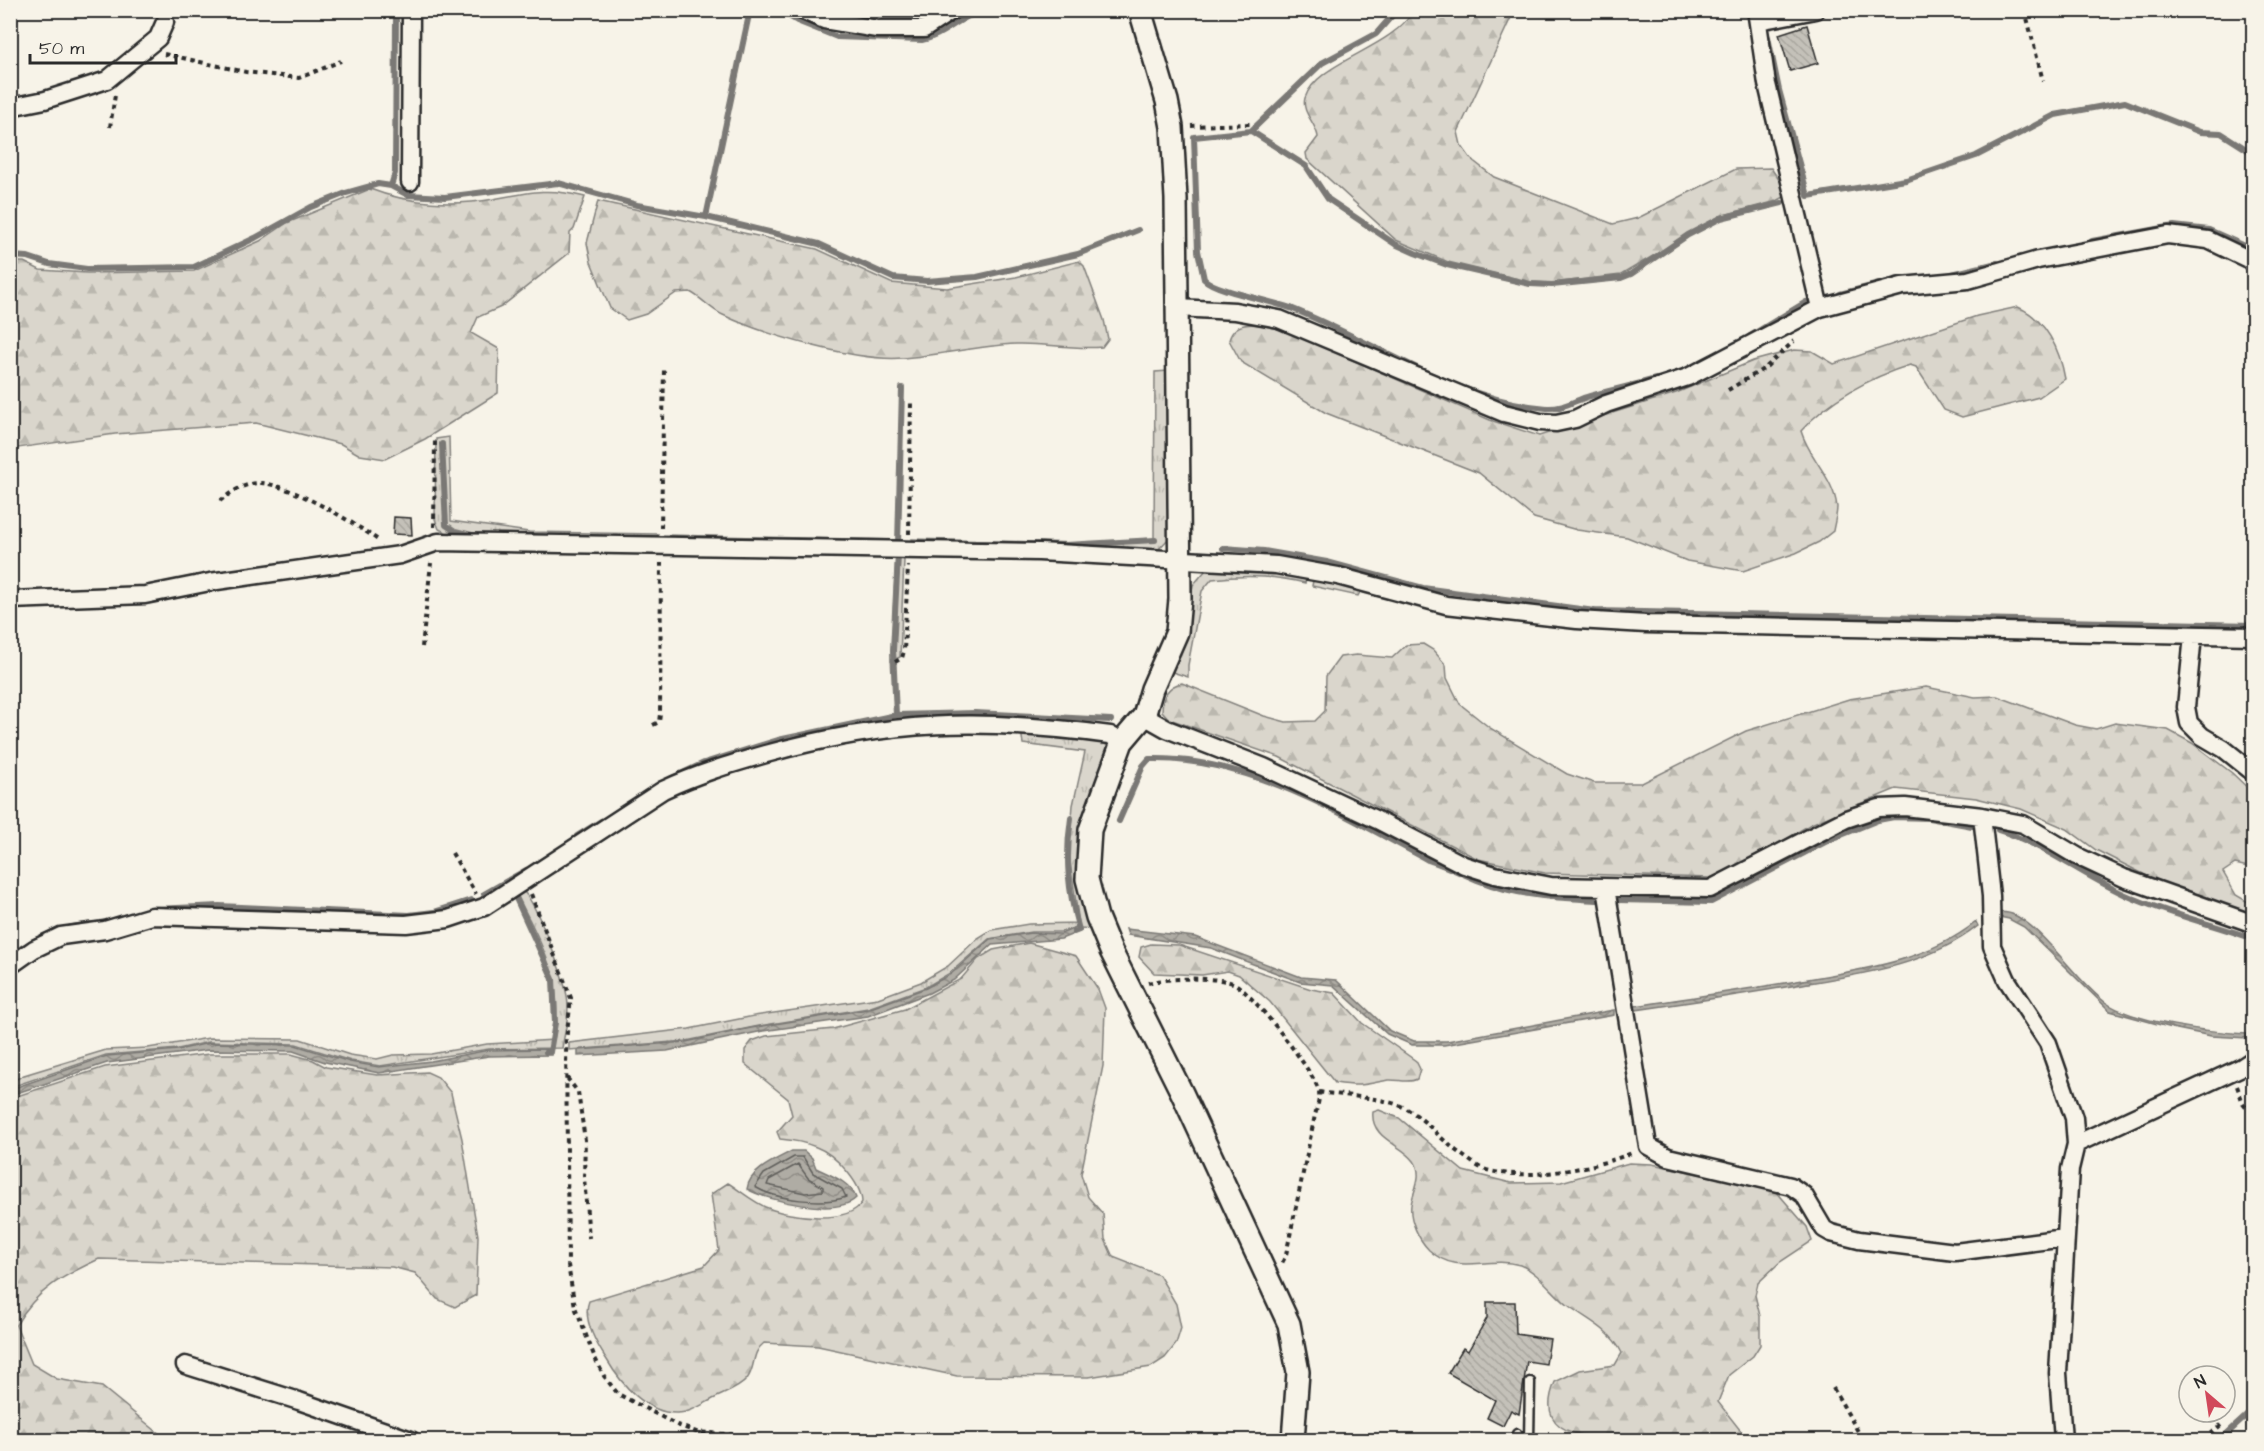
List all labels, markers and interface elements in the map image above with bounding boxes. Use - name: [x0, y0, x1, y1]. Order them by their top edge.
- scale bar: [30, 27, 176, 65]
- text: 50 m: [39, 36, 84, 61]
- north arrow: [2177, 1364, 2237, 1424]
- text: N: [2190, 1370, 2210, 1394]

